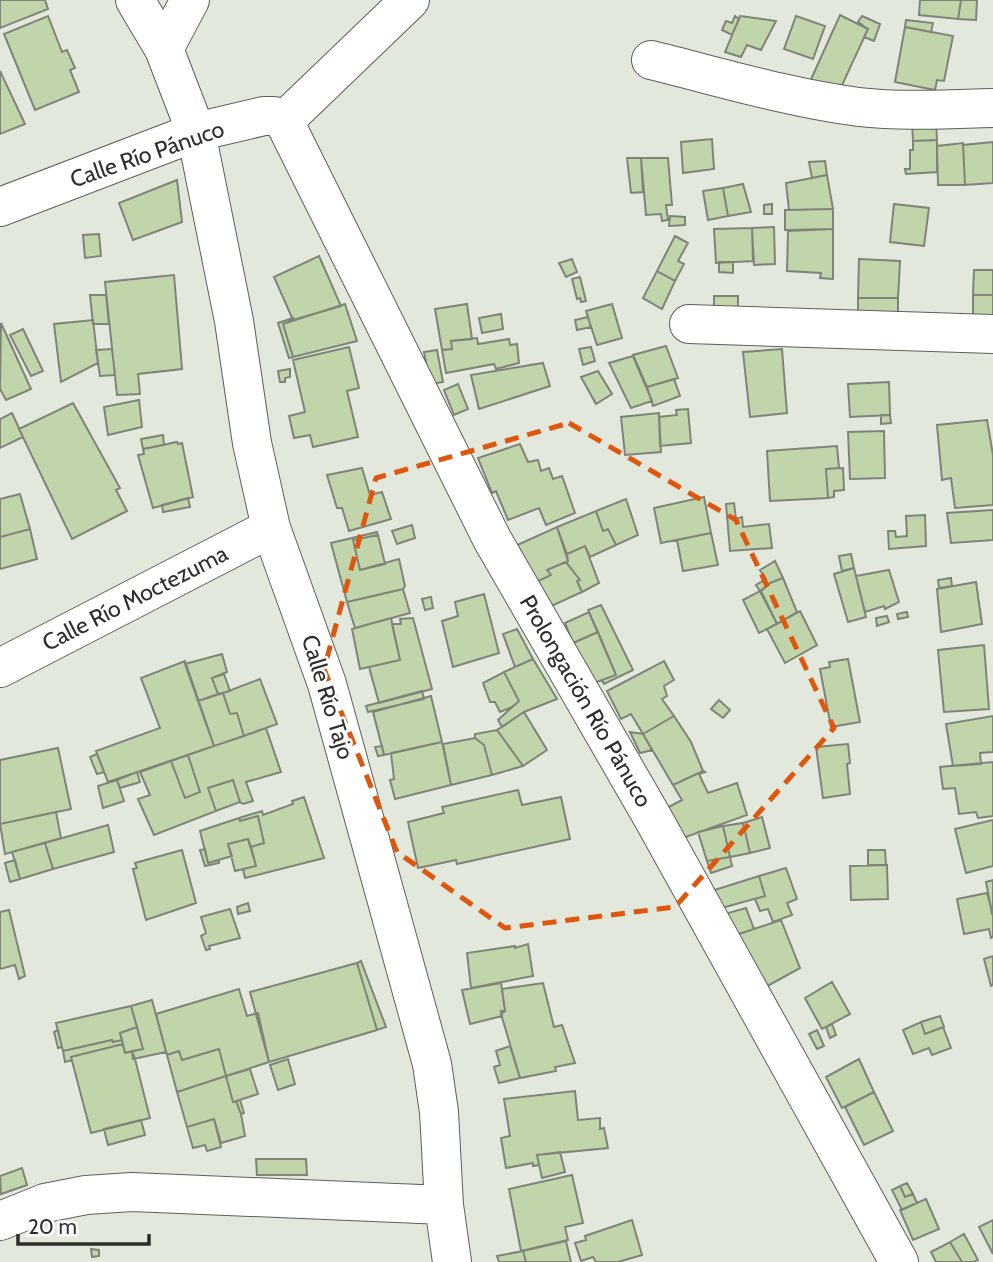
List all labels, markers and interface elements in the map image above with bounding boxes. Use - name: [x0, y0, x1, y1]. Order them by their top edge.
- street label: Calle Río Pánuco: [66, 115, 228, 193]
- street label: Calle Río Moctezuma: [38, 539, 232, 657]
- street label: Prolongación Río Pánuco: [514, 590, 658, 812]
- street label: Calle Río Tajo: [296, 631, 360, 763]
- scale bar: [18, 1202, 149, 1246]
- text: 20 m: [28, 1214, 77, 1239]

